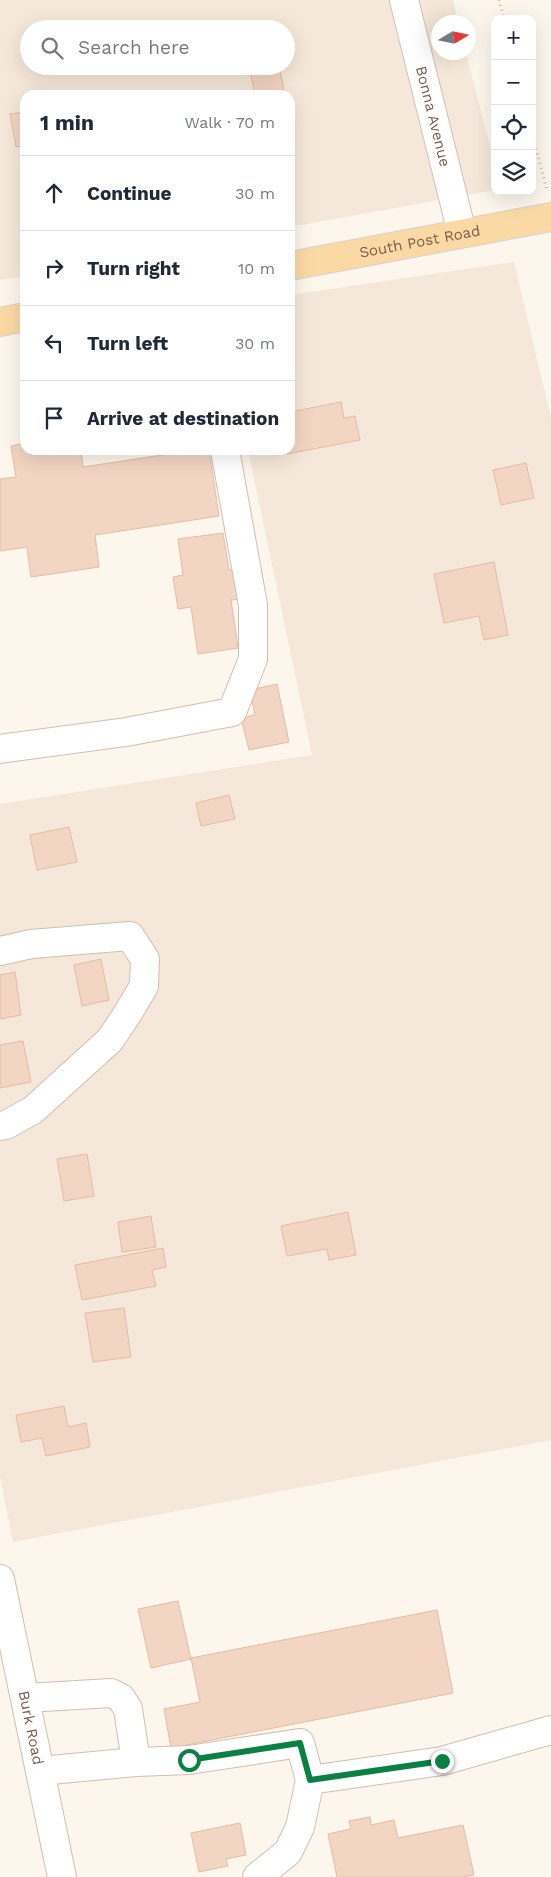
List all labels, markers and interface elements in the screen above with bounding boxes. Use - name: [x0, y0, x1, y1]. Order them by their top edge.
- north arrow: [431, 15, 476, 60]
- map controls: [491, 15, 536, 195]
- button: +: [491, 15, 536, 60]
- search box: [20, 20, 295, 75]
- icon: search: [38, 34, 66, 62]
- text: Search here: [78, 36, 189, 59]
- button: −: [491, 60, 536, 105]
- street label: Bonna Avenue: [412, 64, 454, 169]
- button: locate: [491, 105, 536, 150]
- text: 1 min: [40, 110, 94, 135]
- text: Walk · 70 m: [184, 113, 275, 132]
- button: layers: [491, 150, 536, 195]
- icon: ahead: [40, 179, 68, 207]
- text: Continue: [87, 182, 171, 205]
- text: 30 m: [235, 184, 275, 203]
- street label: South Post Road: [358, 221, 482, 262]
- icon: right: [40, 254, 68, 282]
- text: Turn right: [87, 257, 180, 280]
- text: 10 m: [238, 259, 275, 278]
- icon: left: [40, 329, 68, 357]
- text: Turn left: [87, 332, 168, 355]
- text: 30 m: [235, 334, 275, 353]
- icon: arrive: [40, 404, 68, 432]
- text: Arrive at destination: [87, 407, 279, 430]
- street label: Burk Road: [14, 1689, 47, 1766]
- route start: [178, 1749, 201, 1772]
- route end: [431, 1750, 454, 1773]

